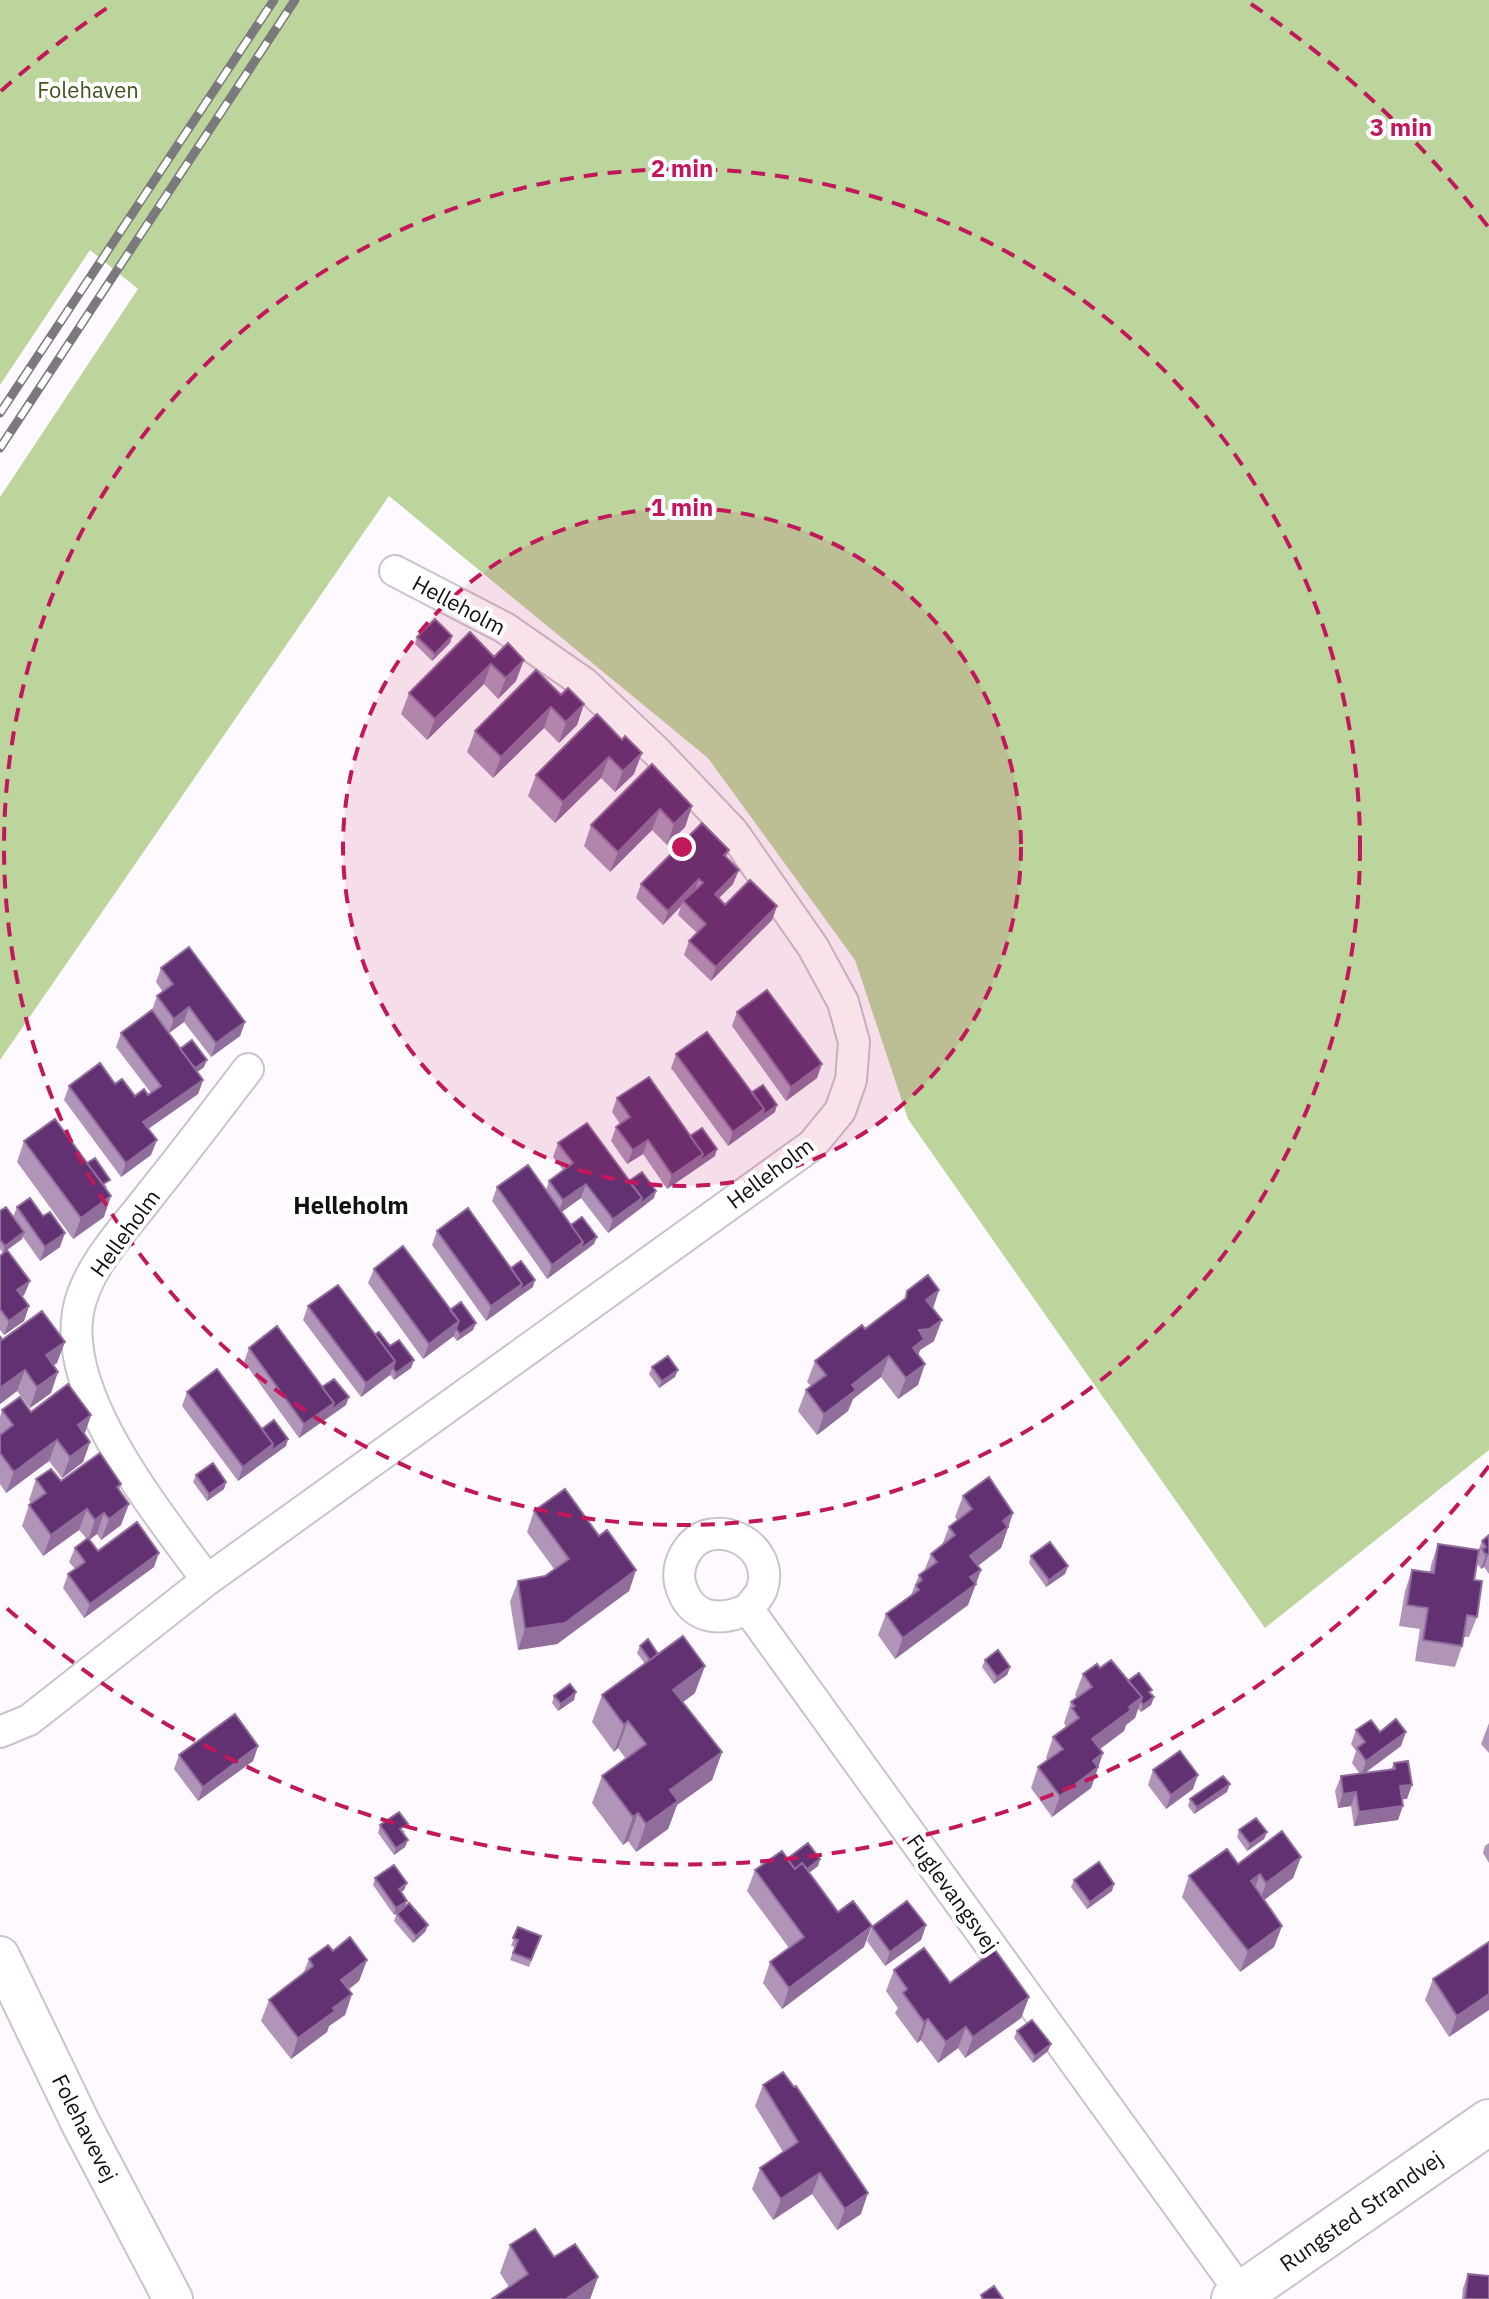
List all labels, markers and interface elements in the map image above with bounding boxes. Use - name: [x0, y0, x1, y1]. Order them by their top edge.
- park label: Folehaven: [37, 75, 139, 104]
- text: 3 min: [1370, 111, 1432, 143]
- text: 2 min: [651, 152, 713, 184]
- text: 1 min: [651, 491, 713, 523]
- street label: Helleholm: [408, 568, 511, 641]
- centre of rings: [668, 833, 696, 861]
- street label: Helleholm: [720, 1130, 819, 1215]
- street label: Helleholm: [83, 1183, 166, 1282]
- district label: Helleholm: [293, 1189, 409, 1221]
- street label: Fuglevangsvej: [901, 1828, 1006, 1957]
- street label: Folehavevej: [46, 2069, 125, 2186]
- street label: Rungsted Strandvej: [1273, 2143, 1448, 2278]

